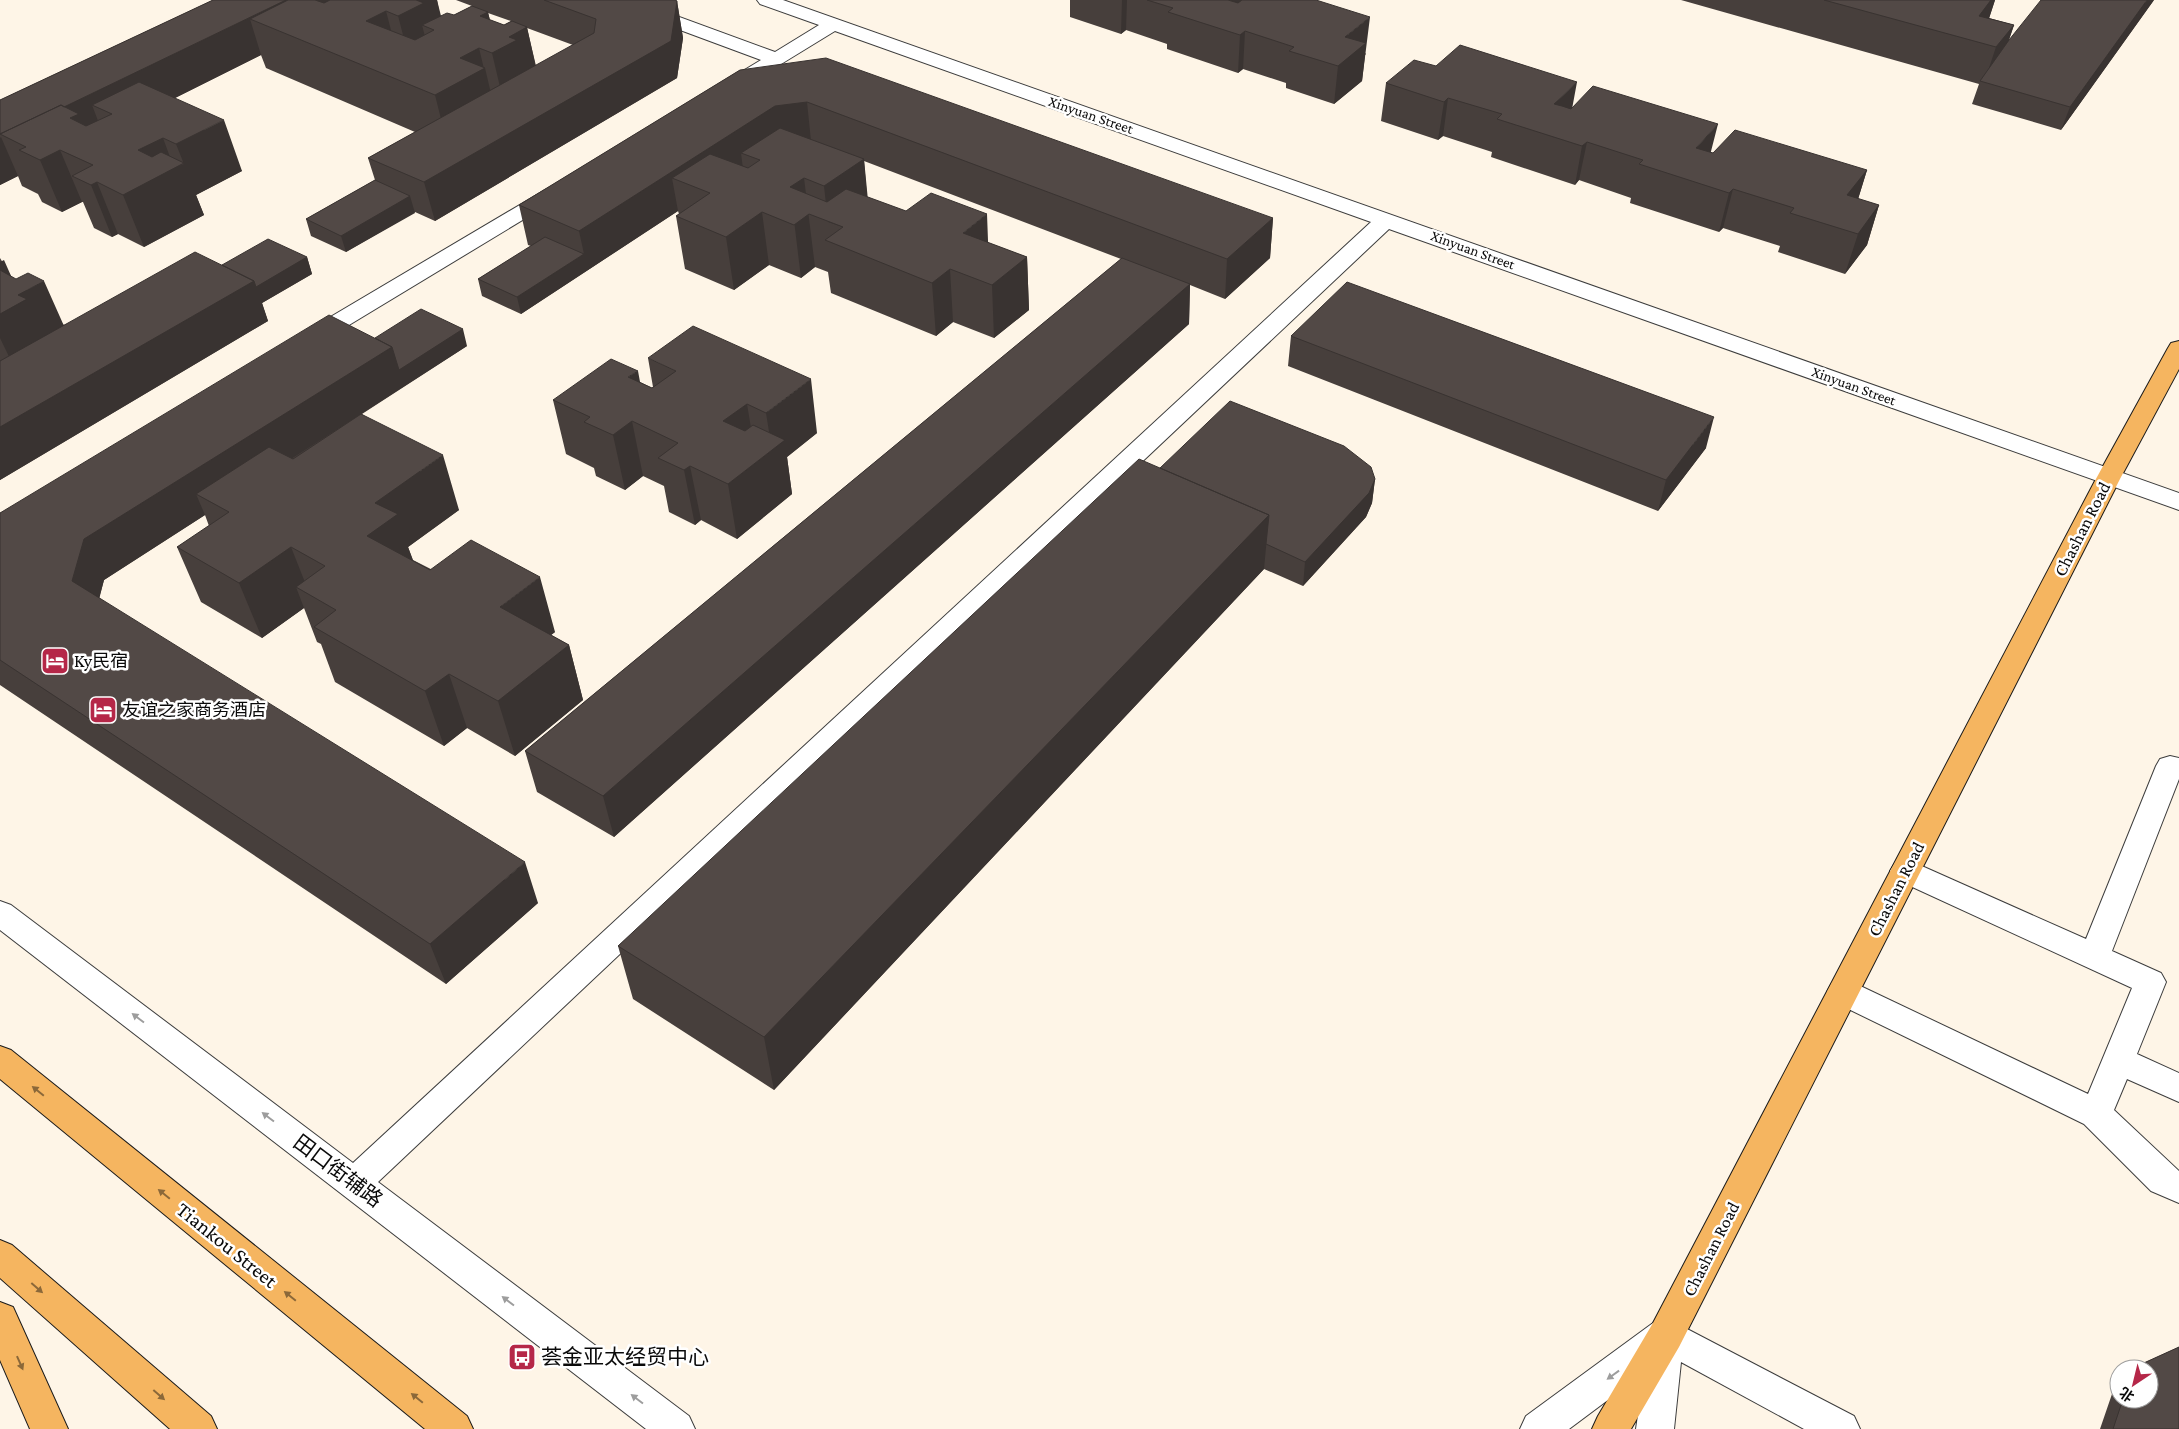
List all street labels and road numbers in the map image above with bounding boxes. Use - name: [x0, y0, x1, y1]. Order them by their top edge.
- street label: Xinyuan Street: [1046, 93, 1136, 138]
- street label: Xinyuan Street: [1428, 227, 1518, 274]
- street label: Xinyuan Street: [1809, 363, 1899, 410]
- street label: Chashan Road: [2050, 478, 2115, 580]
- street label: Chashan Road: [1864, 838, 1929, 940]
- street label: 田口街辅路: [289, 1130, 387, 1212]
- street label: Tiankou Street: [172, 1197, 283, 1294]
- street label: Chashan Road: [1679, 1198, 1744, 1300]

